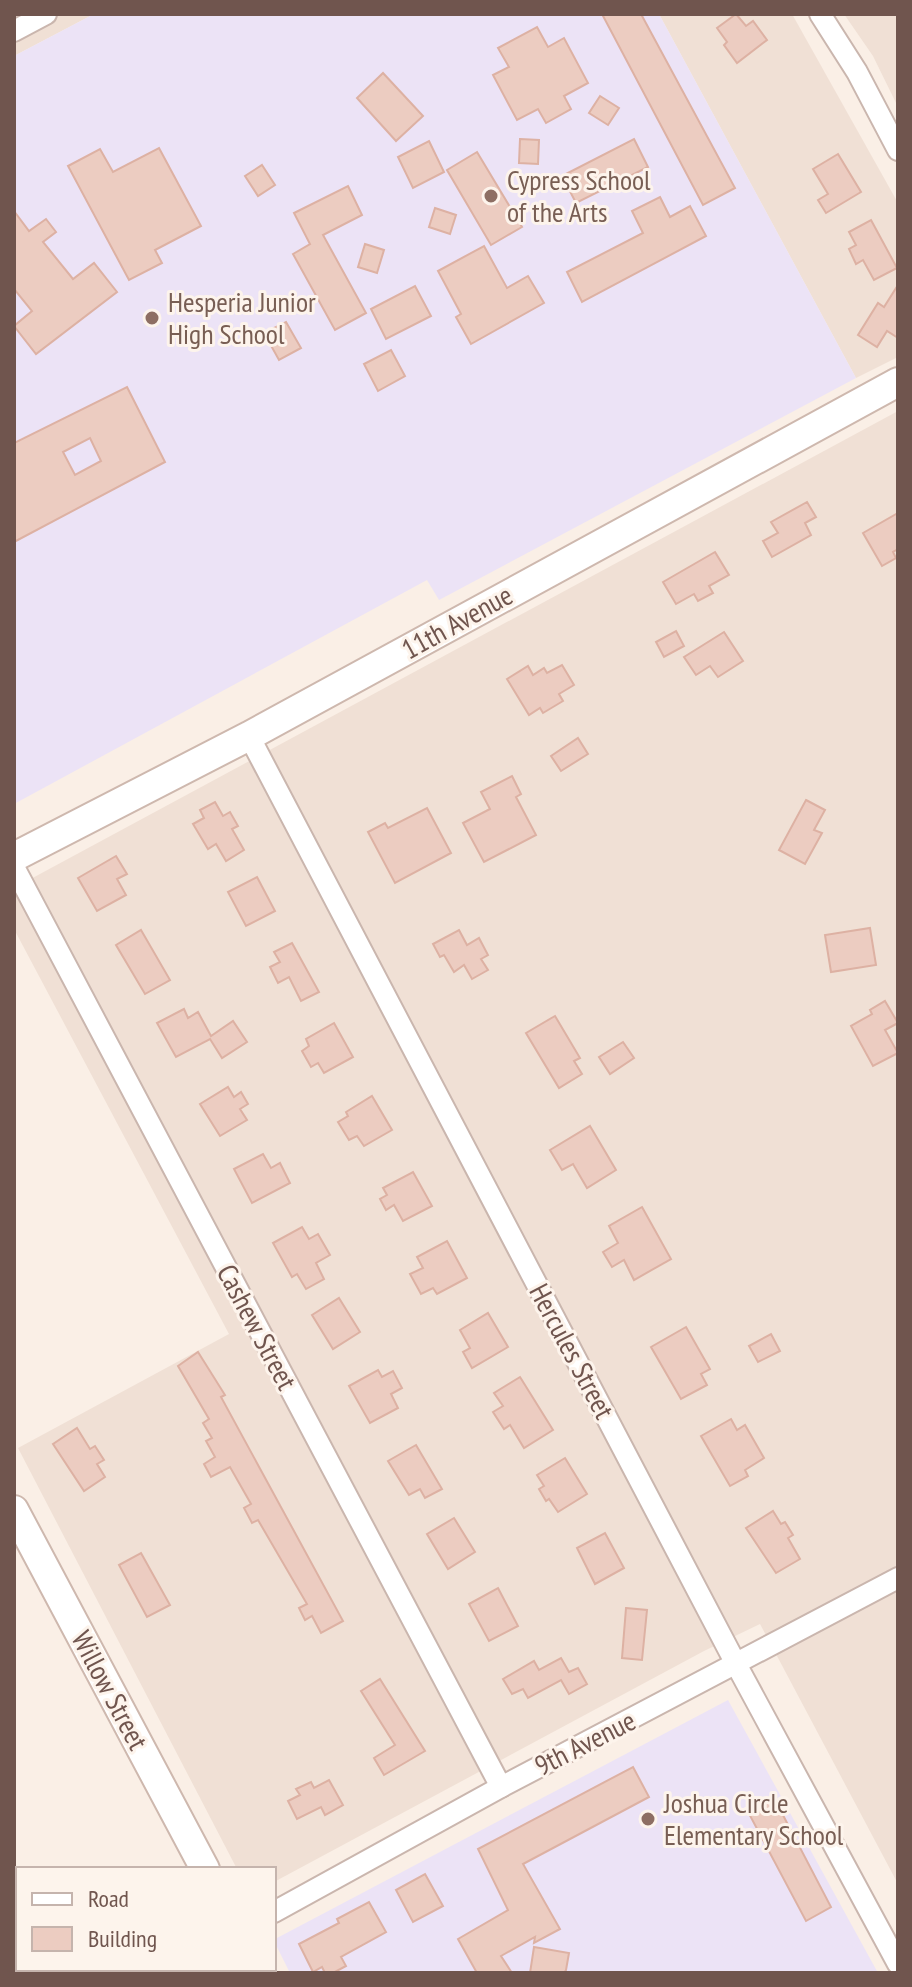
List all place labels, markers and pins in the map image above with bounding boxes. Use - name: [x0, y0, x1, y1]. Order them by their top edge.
- place label: Cypress School of the Arts: [507, 161, 651, 230]
- marker: Cypress School of the Arts: [482, 187, 500, 205]
- place label: Hesperia Junior High School: [168, 283, 316, 352]
- marker: Hesperia Junior High School: [143, 309, 161, 327]
- place label: Joshua Circle Elementary School: [663, 1784, 844, 1853]
- marker: Joshua Circle Elementary School: [639, 1810, 657, 1828]

